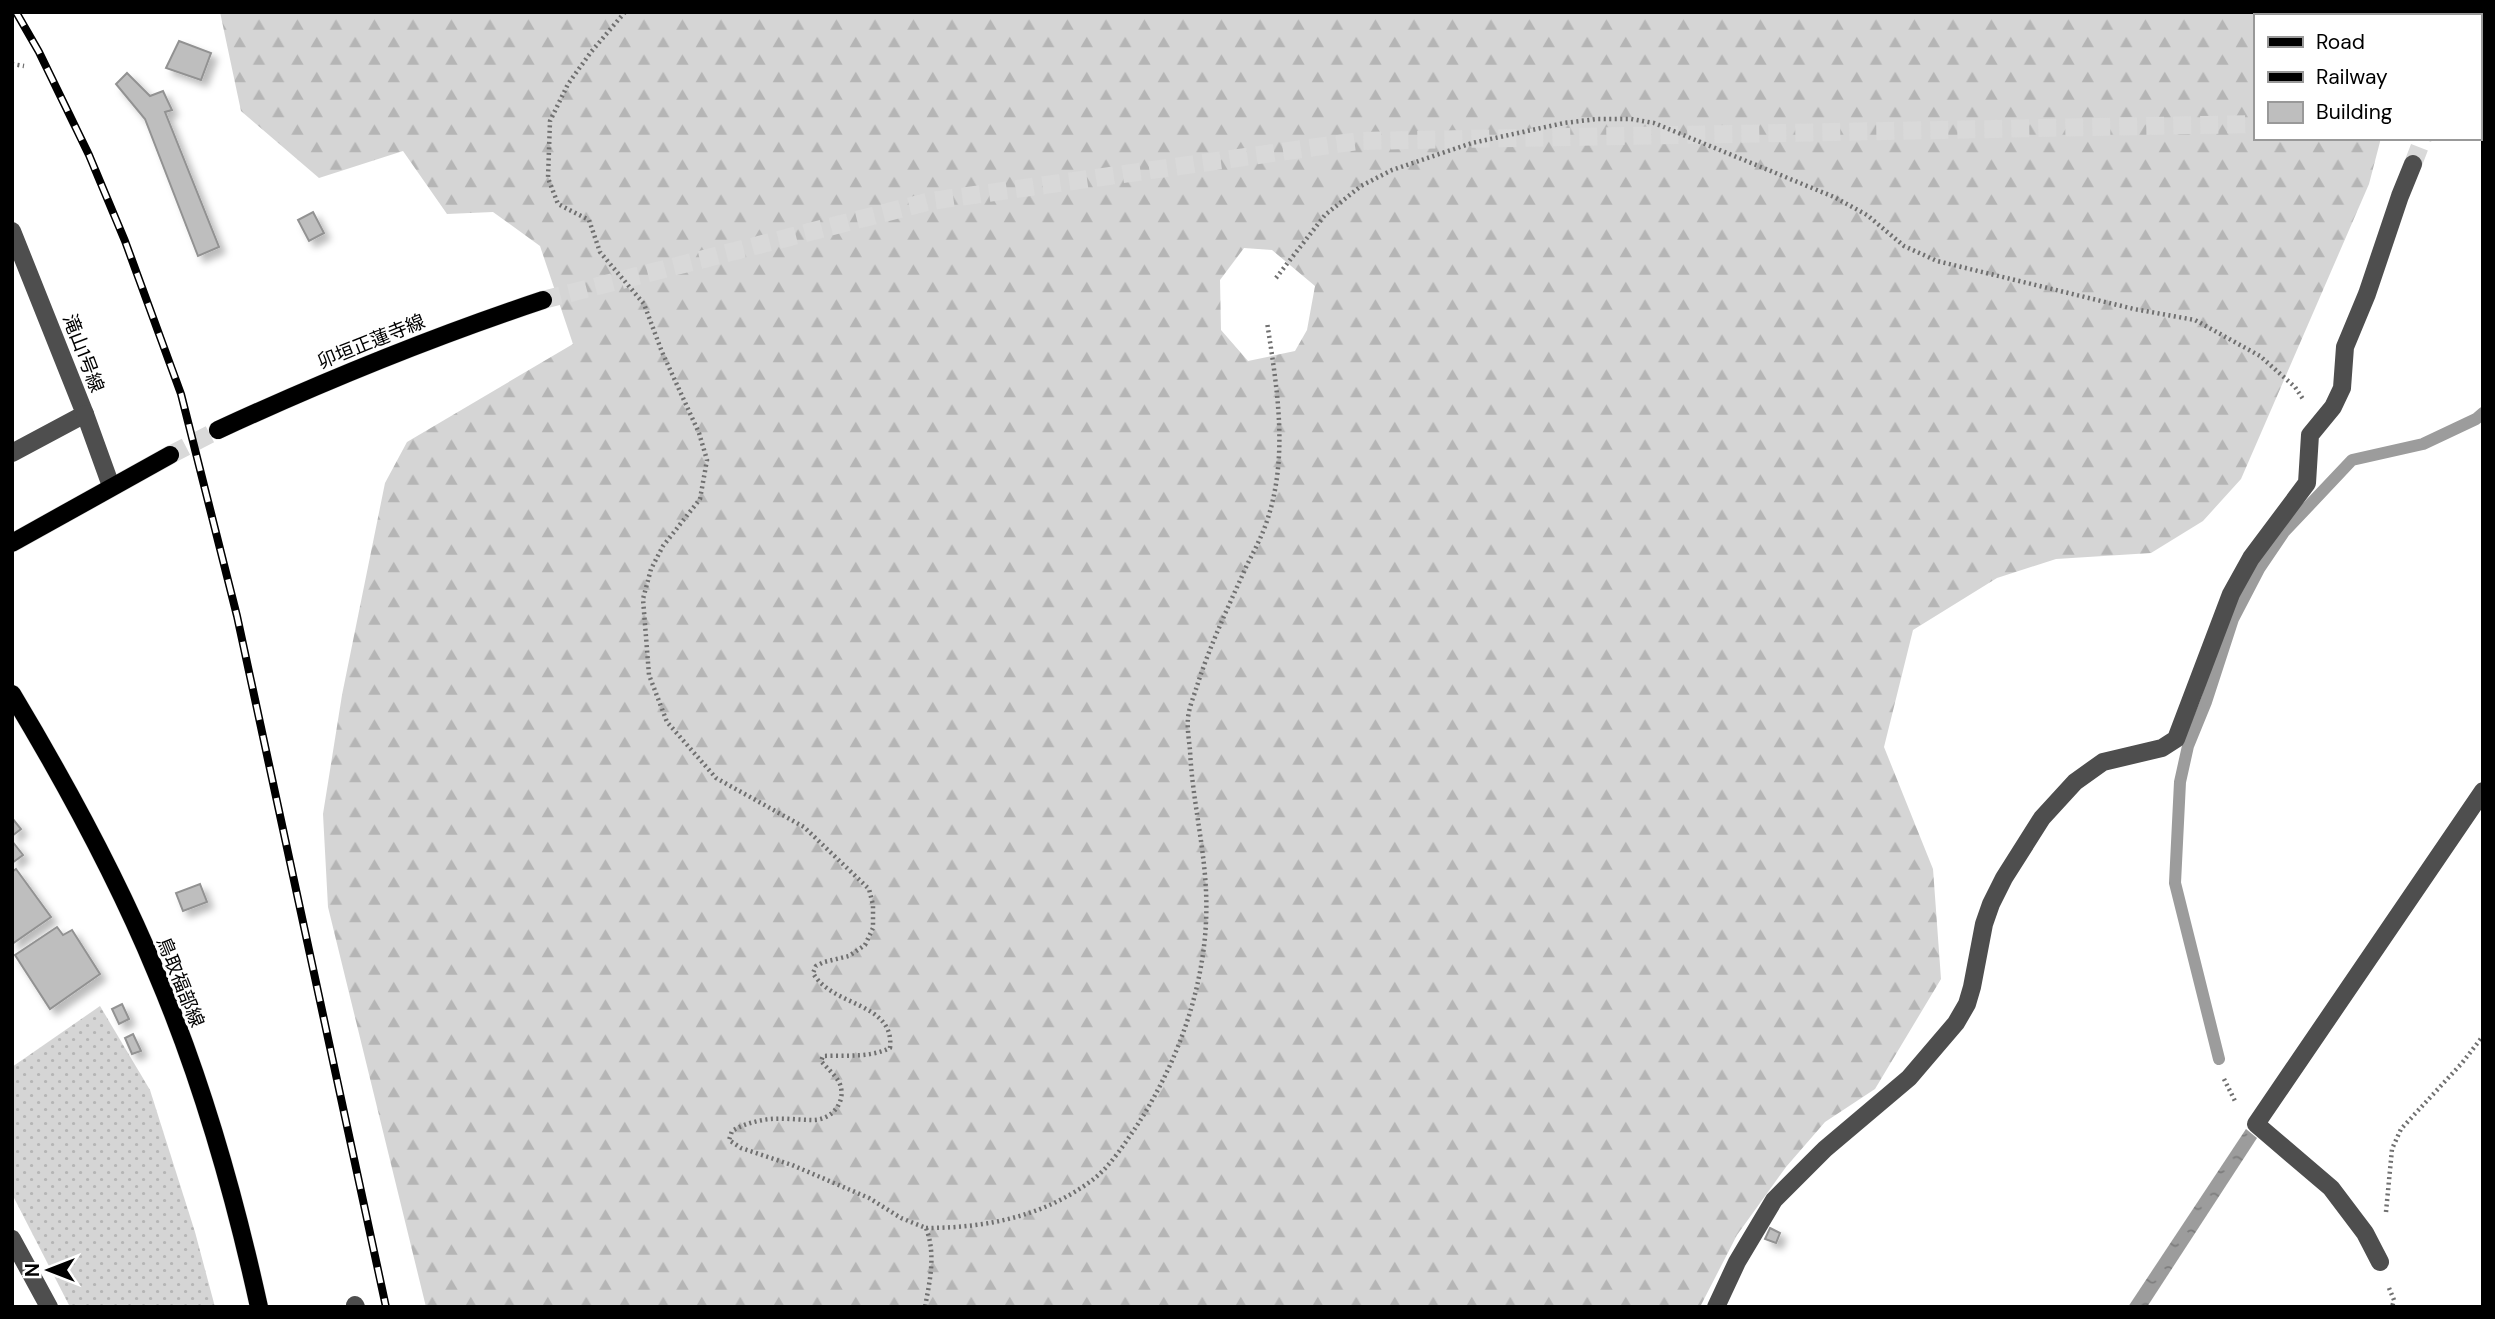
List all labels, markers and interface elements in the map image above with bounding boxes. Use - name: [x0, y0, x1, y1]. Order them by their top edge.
- legend: [2254, 14, 2481, 140]
- text: Road: [2316, 28, 2365, 56]
- text: Railway: [2316, 63, 2388, 91]
- text: Building: [2316, 98, 2393, 126]
- street label: 卯垣正蓮寺線: [314, 309, 429, 374]
- street label: 滝山1号線: [57, 310, 110, 396]
- street label: 鳥取福部線: [151, 933, 210, 1031]
- north arrow: [14, 1235, 84, 1305]
- text: N: [20, 1263, 45, 1277]

